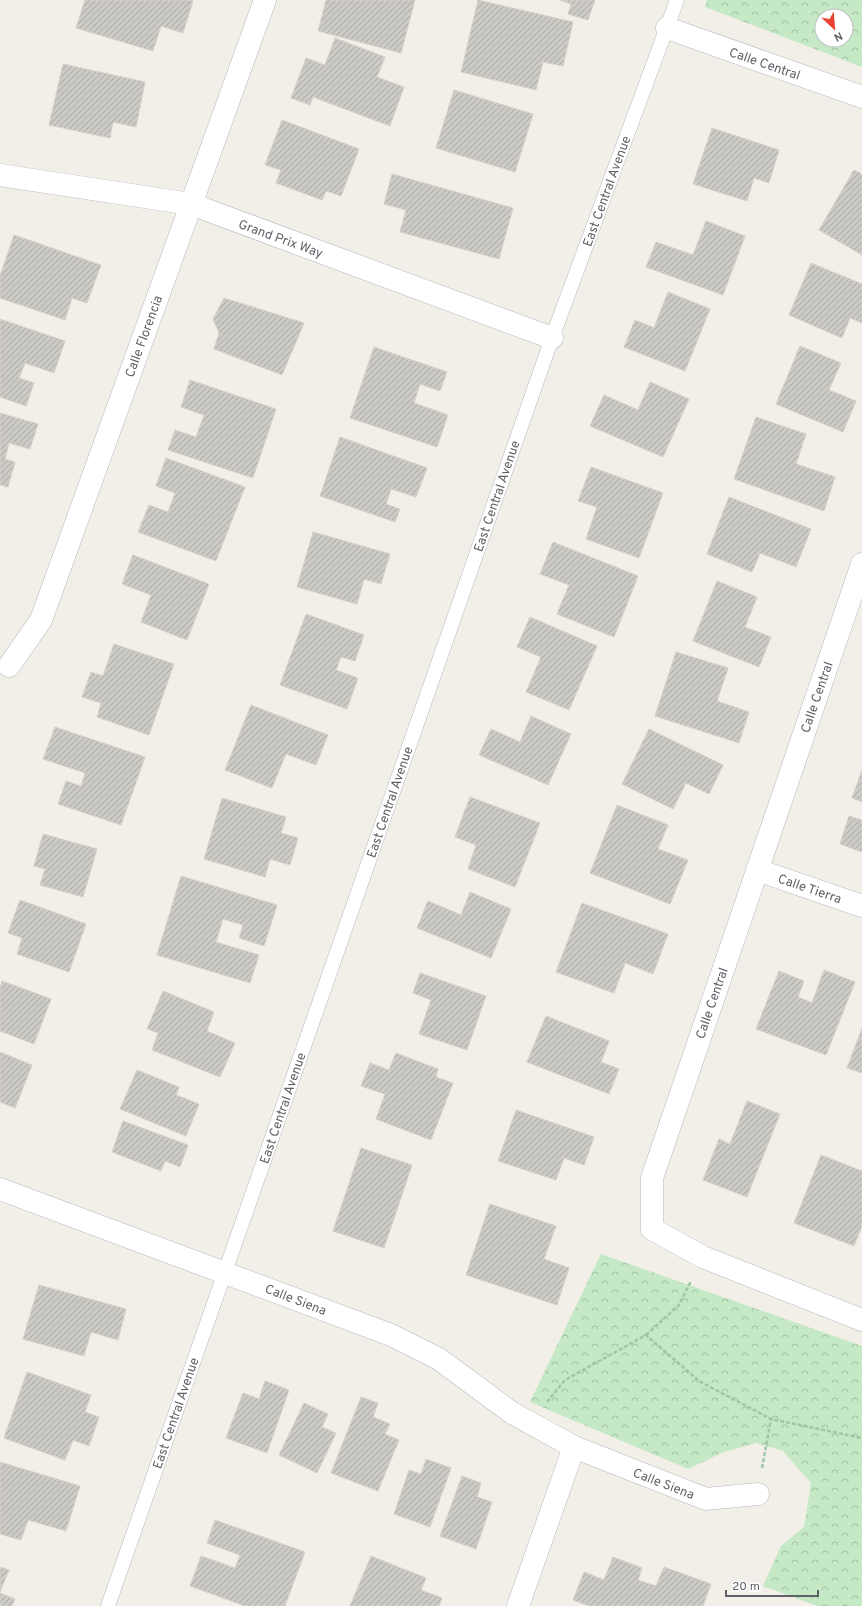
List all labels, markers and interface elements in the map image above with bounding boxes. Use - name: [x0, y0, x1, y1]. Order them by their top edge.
- north arrow: [814, 8, 854, 48]
- text: N: [831, 28, 845, 44]
- street label: Calle Central: [727, 45, 802, 85]
- street label: East Central Avenue: [580, 134, 635, 249]
- street label: Grand Prix Way: [236, 217, 325, 263]
- street label: Calle Florencia: [123, 294, 167, 380]
- street label: East Central Avenue: [471, 439, 524, 554]
- street label: Calle Central: [798, 660, 838, 735]
- street label: East Central Avenue: [364, 745, 417, 860]
- street label: Calle Tierra: [775, 872, 843, 908]
- street label: Calle Central: [693, 966, 733, 1041]
- street label: East Central Avenue: [257, 1051, 310, 1166]
- street label: Calle Siena: [262, 1282, 328, 1320]
- street label: East Central Avenue: [150, 1356, 203, 1471]
- street label: Calle Siena: [630, 1466, 696, 1504]
- scale bar: [726, 1572, 818, 1598]
- text: 20 m: [732, 1579, 760, 1595]

